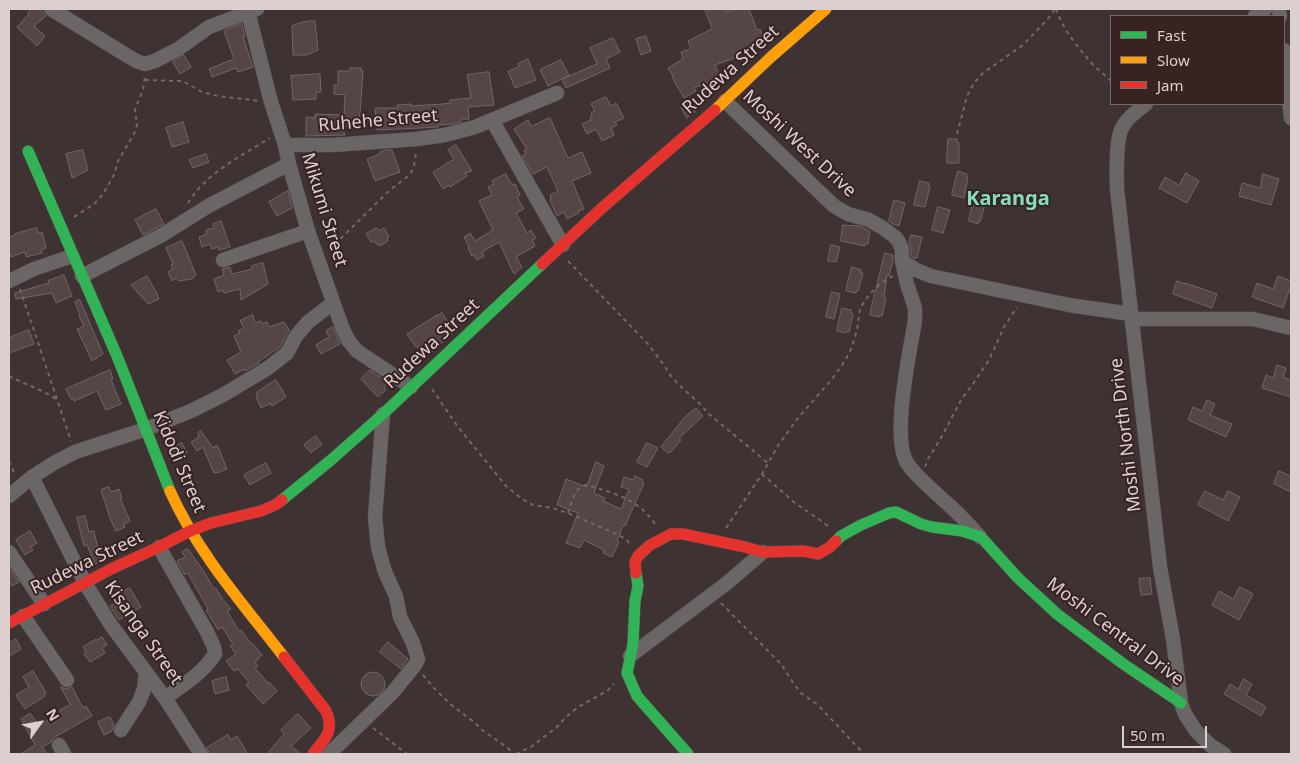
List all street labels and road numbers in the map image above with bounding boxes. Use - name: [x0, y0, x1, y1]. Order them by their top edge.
- street label: Rudewa Street: [678, 21, 784, 119]
- street label: Moshi West Drive: [738, 86, 860, 202]
- street label: Ruhehe Street: [317, 105, 439, 137]
- street label: Mikumi Street: [296, 150, 352, 270]
- street label: Rudewa Street: [380, 294, 484, 394]
- street label: Moshi North Drive: [1106, 357, 1146, 513]
- street label: Kidodi Street: [148, 408, 210, 516]
- street label: Rudewa Street: [27, 526, 147, 600]
- street label: Moshi Central Drive: [1042, 573, 1188, 691]
- street label: Kisanga Street: [99, 577, 187, 689]

